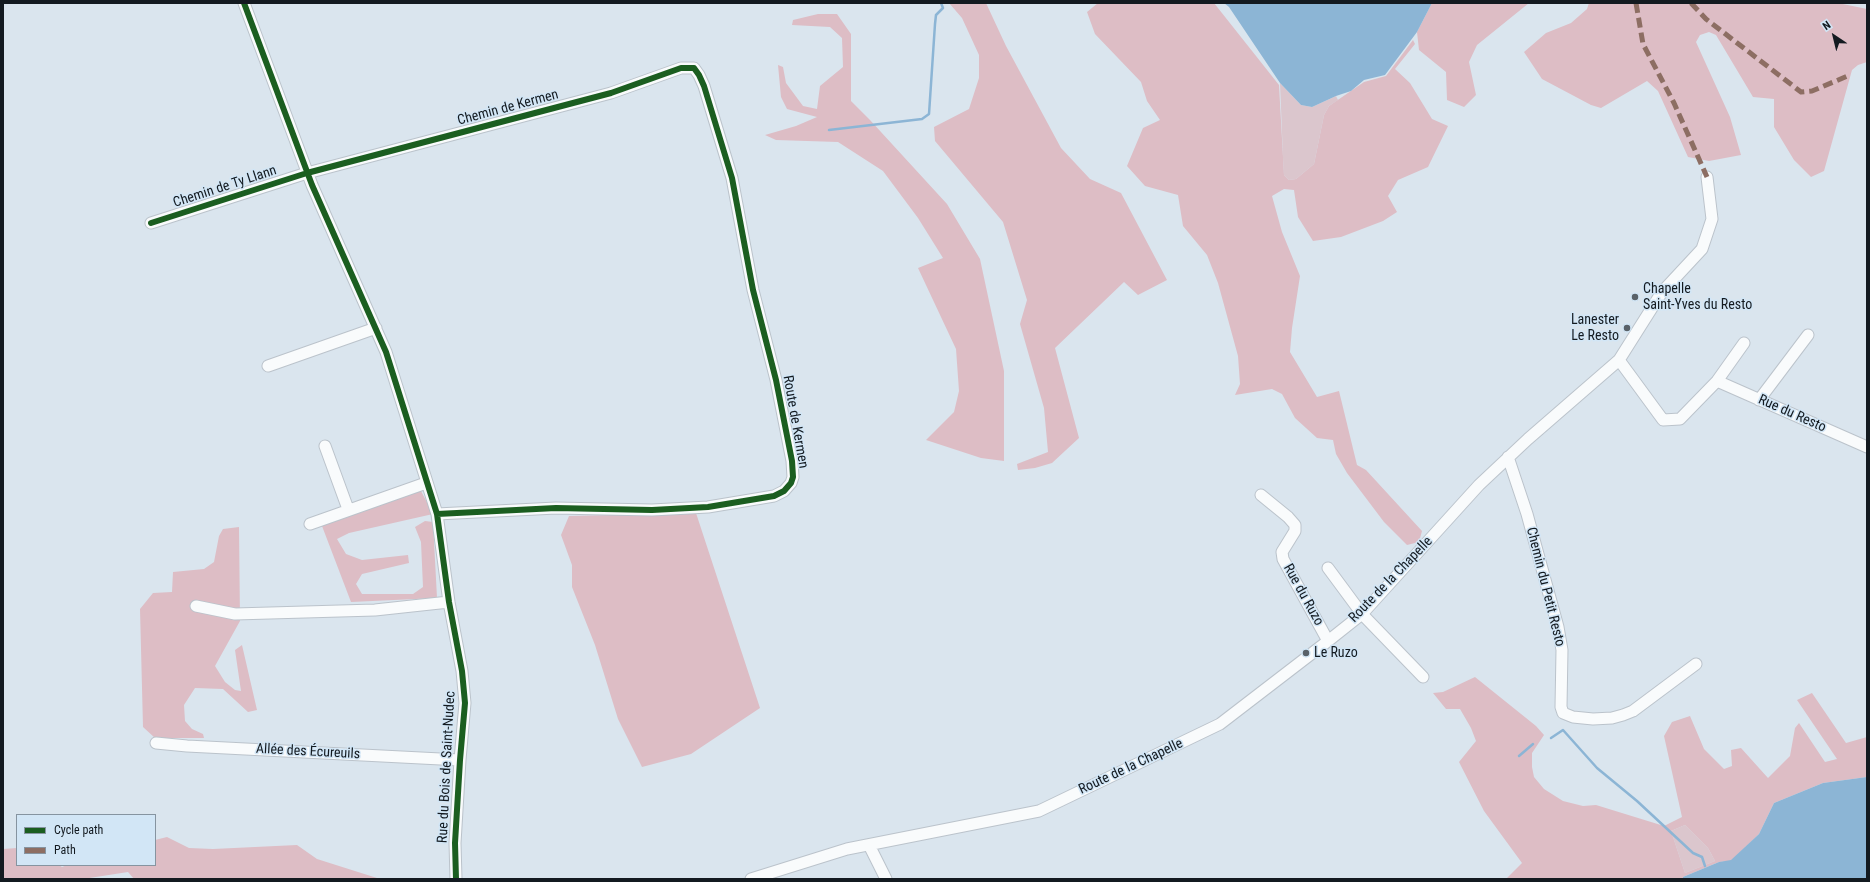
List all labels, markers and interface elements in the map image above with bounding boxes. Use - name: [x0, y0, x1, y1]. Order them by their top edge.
- north arrow: [1814, 16, 1854, 56]
- text: N: [1820, 19, 1833, 33]
- street label: Chemin de Kermen: [456, 86, 560, 130]
- street label: Chemin de Ty Llann: [171, 162, 279, 212]
- place label: Chapelle Saint-Yves du Resto: [1643, 281, 1752, 314]
- marker: Chapelle Saint-Yves du Resto: [1630, 292, 1640, 302]
- place label: Lanester Le Resto: [1571, 312, 1619, 344]
- marker: Lanester Le Resto: [1622, 323, 1632, 333]
- street label: Route de Kermen: [779, 374, 811, 470]
- street label: Rue du Resto: [1756, 392, 1828, 436]
- street label: Chemin du Petit Resto: [1522, 526, 1568, 648]
- street label: Route de la Chapelle: [1346, 534, 1436, 626]
- street label: Rue du Ruzo: [1279, 561, 1327, 629]
- place label: Le Ruzo: [1314, 645, 1358, 661]
- marker: Le Ruzo: [1301, 648, 1311, 658]
- street label: Rue du Bois de Saint-Nudec: [435, 691, 459, 843]
- street label: Route de la Chapelle: [1076, 736, 1186, 798]
- street label: Allée des Écureuils: [255, 741, 361, 763]
- legend: [16, 814, 156, 866]
- text: Cycle path: [54, 823, 103, 837]
- text: Path: [54, 843, 76, 857]

